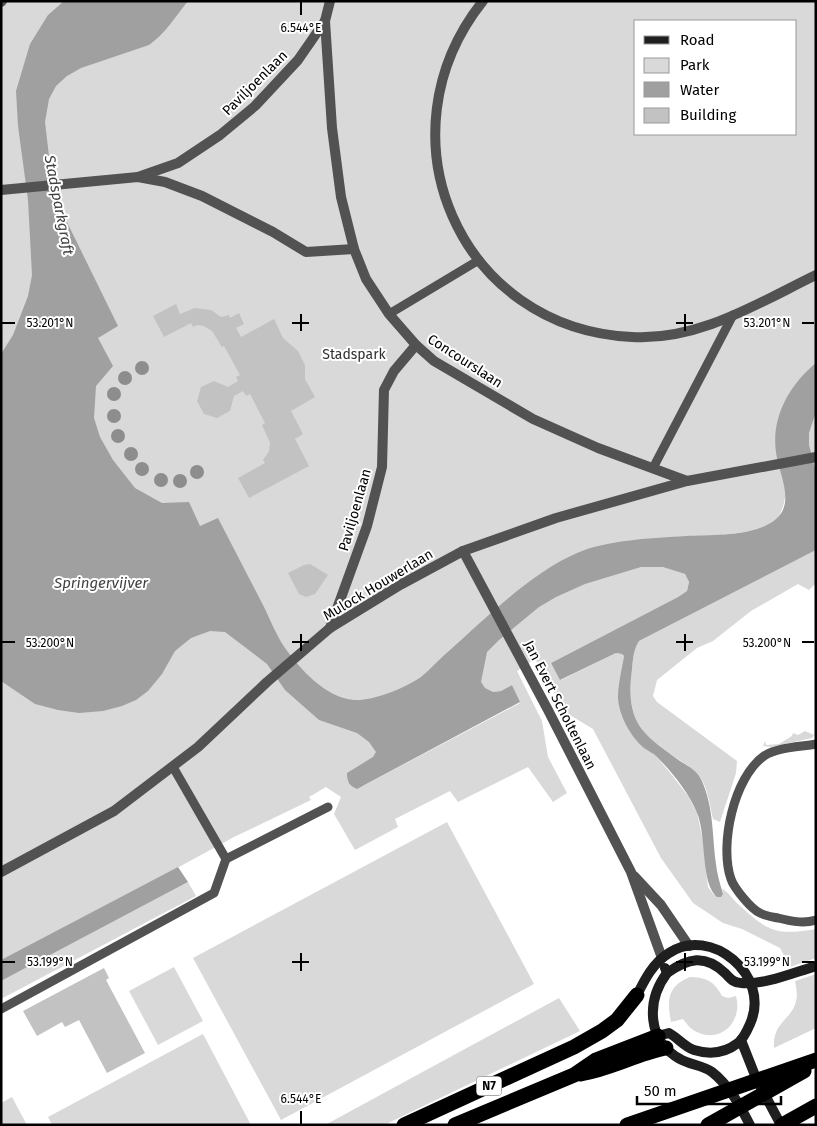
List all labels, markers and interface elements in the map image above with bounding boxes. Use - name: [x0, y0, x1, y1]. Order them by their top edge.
- legend: [634, 20, 797, 135]
- text: 6.544°E: [281, 21, 321, 35]
- text: Road: [680, 31, 715, 49]
- street label: Paviljoenlaan: [219, 47, 291, 119]
- text: Park: [680, 56, 710, 74]
- text: Water: [680, 81, 719, 99]
- text: Building: [680, 106, 736, 124]
- water label: Stadsparkgraft: [40, 153, 78, 257]
- text: 53.201°N: [27, 316, 73, 330]
- text: 53.201°N: [744, 316, 790, 330]
- street label: Concourslaan: [424, 331, 506, 391]
- park label: Stadspark: [322, 346, 387, 363]
- street label: Paviljoenlaan: [335, 467, 375, 553]
- street label: Mulock Houwerlaan: [320, 545, 436, 625]
- water label: Springervijver: [53, 574, 149, 592]
- text: 53.200°N: [26, 636, 74, 650]
- text: 53.200°N: [743, 636, 791, 650]
- street label: Jan Evert Scholtenlaan: [520, 638, 600, 772]
- text: 53.199°N: [27, 955, 73, 969]
- text: 53.199°N: [744, 955, 790, 969]
- scale bar: [637, 1074, 781, 1106]
- road number: N7: [476, 1076, 502, 1096]
- text: 50 m: [644, 1082, 677, 1100]
- text: 6.544°E: [281, 1092, 321, 1106]

